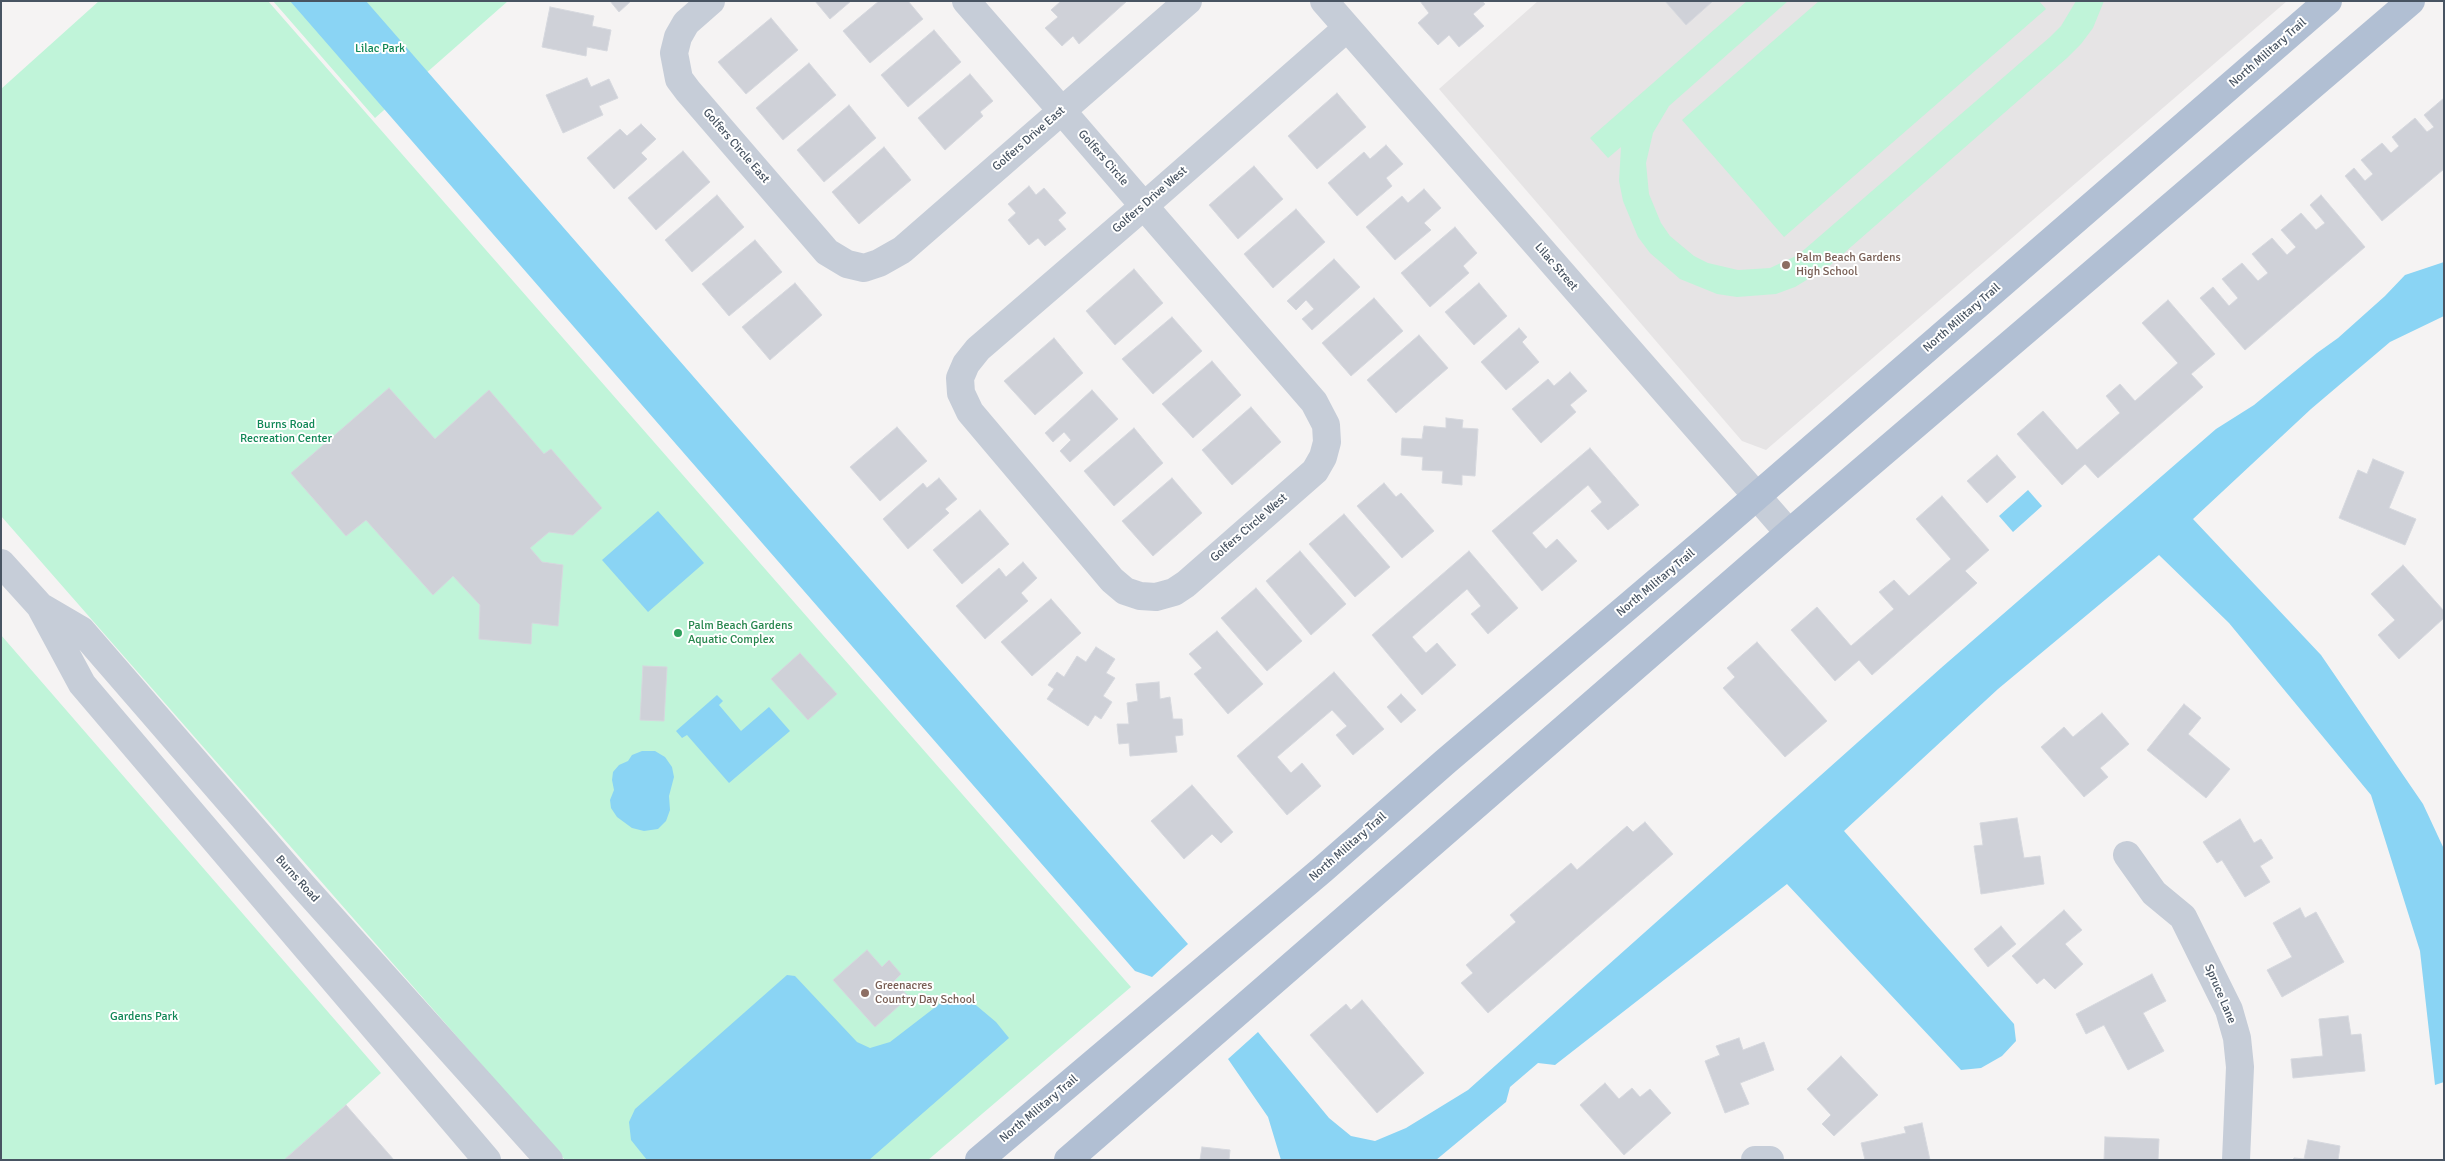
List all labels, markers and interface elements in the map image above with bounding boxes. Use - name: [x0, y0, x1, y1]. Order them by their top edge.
- street label: North Military Trail: [2226, 15, 2310, 91]
- park label: Lilac Park: [355, 42, 405, 56]
- street label: Golfers Drive East: [990, 104, 1068, 174]
- street label: Golfers Circle East: [700, 106, 772, 186]
- street label: Golfers Circle: [1075, 127, 1131, 189]
- street label: Golfers Drive West: [1110, 164, 1190, 236]
- street label: Lilac Street: [1531, 240, 1581, 294]
- place label: Palm Beach Gardens High School: [1796, 251, 1901, 279]
- marker: Palm Beach Gardens High School: [1780, 259, 1792, 271]
- street label: North Military Trail: [1920, 280, 2004, 356]
- park label: Burns Road Recreation Center: [240, 418, 332, 446]
- street label: Golfers Circle West: [1208, 491, 1290, 565]
- street label: North Military Trail: [1614, 546, 1698, 620]
- place label: Palm Beach Gardens Aquatic Complex: [688, 619, 793, 647]
- marker: Palm Beach Gardens Aquatic Complex: [672, 627, 684, 639]
- street label: North Military Trail: [1306, 809, 1390, 885]
- street label: Burns Road: [272, 852, 322, 906]
- street label: Spruce Lane: [2201, 962, 2239, 1026]
- place label: Greenacres Country Day School: [875, 979, 975, 1007]
- marker: Greenacres Country Day School: [859, 987, 871, 999]
- park label: Gardens Park: [110, 1010, 178, 1024]
- street label: North Military Trail: [997, 1072, 1081, 1146]

